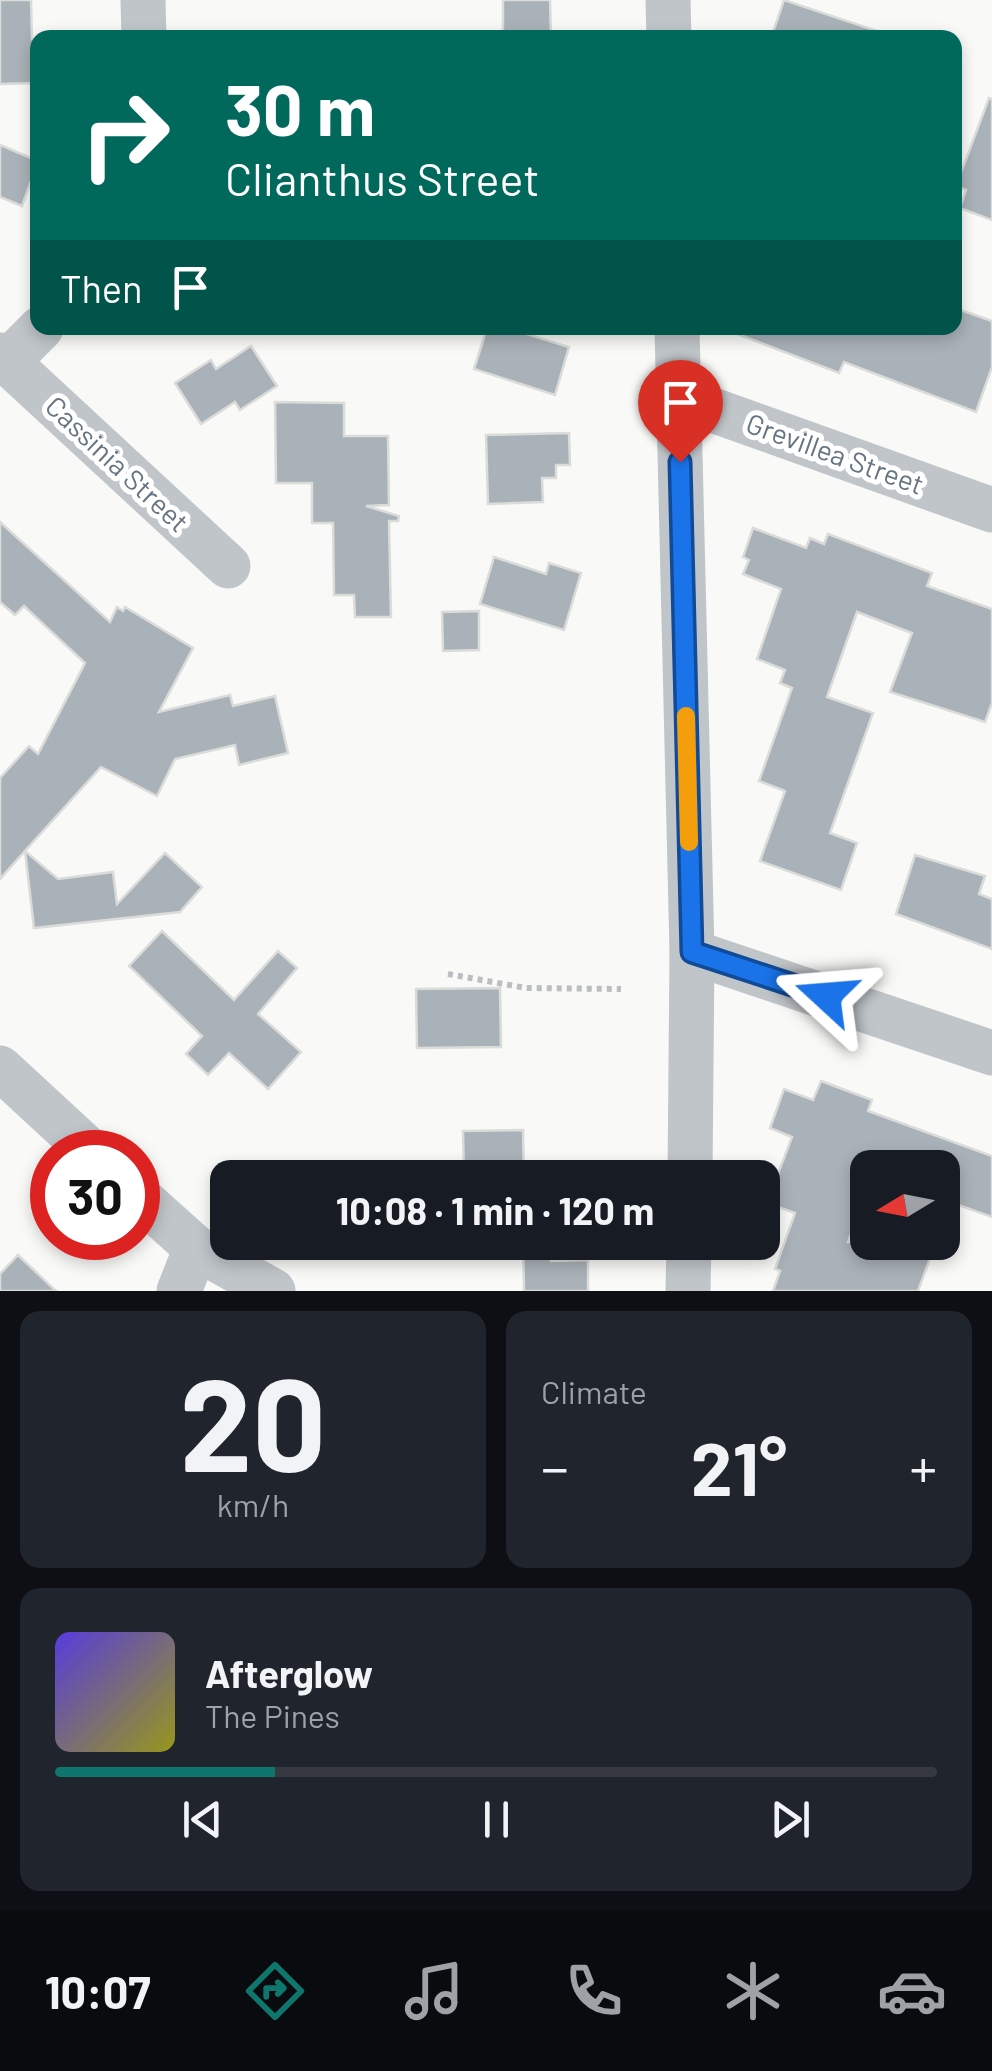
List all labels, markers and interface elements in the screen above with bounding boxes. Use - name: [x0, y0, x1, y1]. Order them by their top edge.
- text: 30 m: [225, 66, 375, 150]
- icon: right: [60, 70, 190, 200]
- text: Clianthus Street: [225, 151, 540, 205]
- icon: arrive: [163, 260, 218, 315]
- text: Then: [60, 265, 143, 311]
- pin: [638, 360, 723, 463]
- icon: arrive: [653, 375, 708, 430]
- street label: Cassinia Street: [39, 388, 196, 538]
- street label: Grevillea Street: [742, 405, 929, 501]
- position arrow: [774, 944, 878, 1048]
- speed limit sign: 30: [30, 1130, 160, 1260]
- north arrow: [850, 1150, 960, 1260]
- map controls: [850, 1150, 960, 1260]
- text: 10:08 · 1 min · 120 m: [336, 1187, 654, 1233]
- text: 20: [180, 1342, 326, 1498]
- text: Climate: [541, 1372, 647, 1410]
- text: 21°: [691, 1421, 787, 1511]
- text: −: [541, 1433, 569, 1499]
- text: +: [909, 1433, 937, 1499]
- text: km/h: [217, 1485, 289, 1523]
- text: Afterglow: [205, 1650, 373, 1696]
- text: The Pines: [205, 1696, 340, 1734]
- icon: previous: [175, 1792, 230, 1847]
- icon: pause: [469, 1792, 524, 1847]
- icon: next: [763, 1792, 818, 1847]
- icon: directions: [240, 1956, 310, 2026]
- icon: music: [399, 1956, 469, 2026]
- icon: phone: [559, 1956, 629, 2026]
- icon: climate: [718, 1956, 788, 2026]
- icon: car: [877, 1956, 947, 2026]
- text: 10:07: [45, 1964, 151, 2018]

